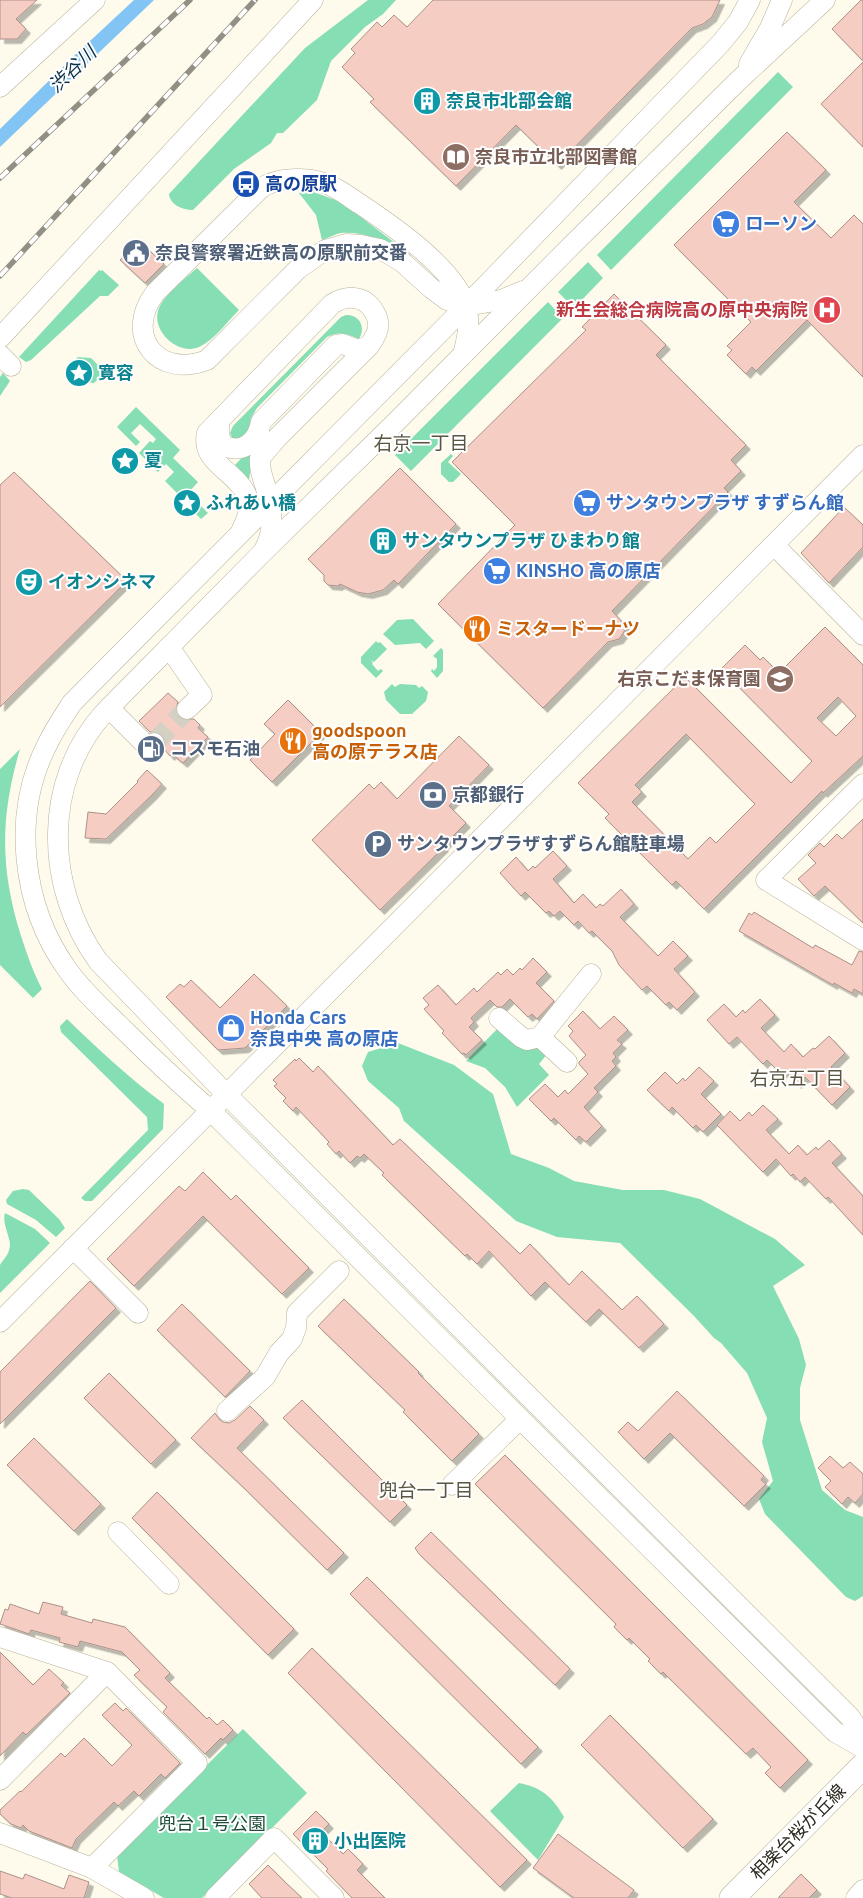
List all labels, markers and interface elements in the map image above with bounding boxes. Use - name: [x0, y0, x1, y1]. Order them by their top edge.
- water label: 渋谷川: [44, 40, 102, 97]
- building icon: 奈良市北部会館: [412, 86, 442, 116]
- place label: 奈良市北部会館: [446, 90, 572, 110]
- library icon: 奈良市立北部図書館: [441, 142, 471, 172]
- place label: 奈良市立北部図書館: [475, 146, 637, 166]
- bus stop icon: 高の原駅: [231, 169, 261, 199]
- place label: 高の原駅: [265, 173, 337, 193]
- supermarket icon: ローソン: [711, 209, 741, 239]
- place label: ローソン: [745, 213, 817, 233]
- public building icon: 奈良警察署近鉄高の原駅前交番: [121, 238, 151, 268]
- place label: 奈良警察署近鉄高の原駅前交番: [155, 242, 407, 262]
- hospital icon: 新生会総合病院高の原中央病院: [812, 295, 842, 325]
- place label: 新生会総合病院高の原中央病院: [556, 299, 808, 319]
- place icon: 寛容: [64, 358, 94, 388]
- place label: 寛容: [98, 362, 134, 382]
- district label: 右京一丁目: [373, 432, 469, 454]
- place icon: 夏: [110, 446, 140, 476]
- place label: 夏: [144, 450, 162, 470]
- place icon: ふれあい橋: [172, 488, 202, 518]
- supermarket icon: サンタウンプラザ すずらん館: [572, 488, 602, 518]
- place label: ふれあい橋: [206, 492, 296, 512]
- place label: サンタウンプラザ すずらん館: [606, 492, 844, 512]
- building icon: サンタウンプラザ ひまわり館: [368, 526, 398, 556]
- place label: サンタウンプラザ ひまわり館: [402, 530, 640, 550]
- supermarket icon: KINSHO 高の原店: [482, 556, 512, 586]
- place label: KINSHO 高の原店: [516, 560, 661, 580]
- theatre icon: イオンシネマ: [14, 567, 44, 597]
- place label: イオンシネマ: [48, 571, 156, 591]
- restaurant icon: ミスタードーナツ: [462, 614, 492, 644]
- place label: ミスタードーナツ: [496, 618, 640, 638]
- school or university icon: 右京こだま保育園: [765, 664, 795, 694]
- place label: 右京こだま保育園: [617, 668, 761, 688]
- place label: goodspoon 高の原テラス店: [312, 720, 438, 761]
- restaurant icon: goodspoon 高の原テラス店: [278, 726, 308, 756]
- fuel station icon: コスモ石油: [136, 734, 166, 764]
- place label: コスモ石油: [170, 738, 260, 758]
- bank icon: 京都銀行: [418, 780, 448, 810]
- place label: 京都銀行: [452, 784, 524, 804]
- parking icon: サンタウンプラザすずらん館駐車場: [363, 829, 393, 859]
- place label: サンタウンプラザすずらん館駐車場: [397, 833, 684, 853]
- place label: Honda Cars 奈良中央 高の原店: [250, 1007, 398, 1048]
- shop icon: Honda Cars 奈良中央 高の原店: [216, 1013, 246, 1043]
- district label: 右京五丁目: [749, 1067, 845, 1089]
- district label: 兜台一丁目: [378, 1479, 474, 1501]
- street label: 相楽台桜が丘線: [746, 1780, 849, 1883]
- park label: 兜台１号公園: [158, 1813, 266, 1833]
- building icon: 小出医院: [300, 1826, 330, 1856]
- place label: 小出医院: [334, 1830, 406, 1850]

